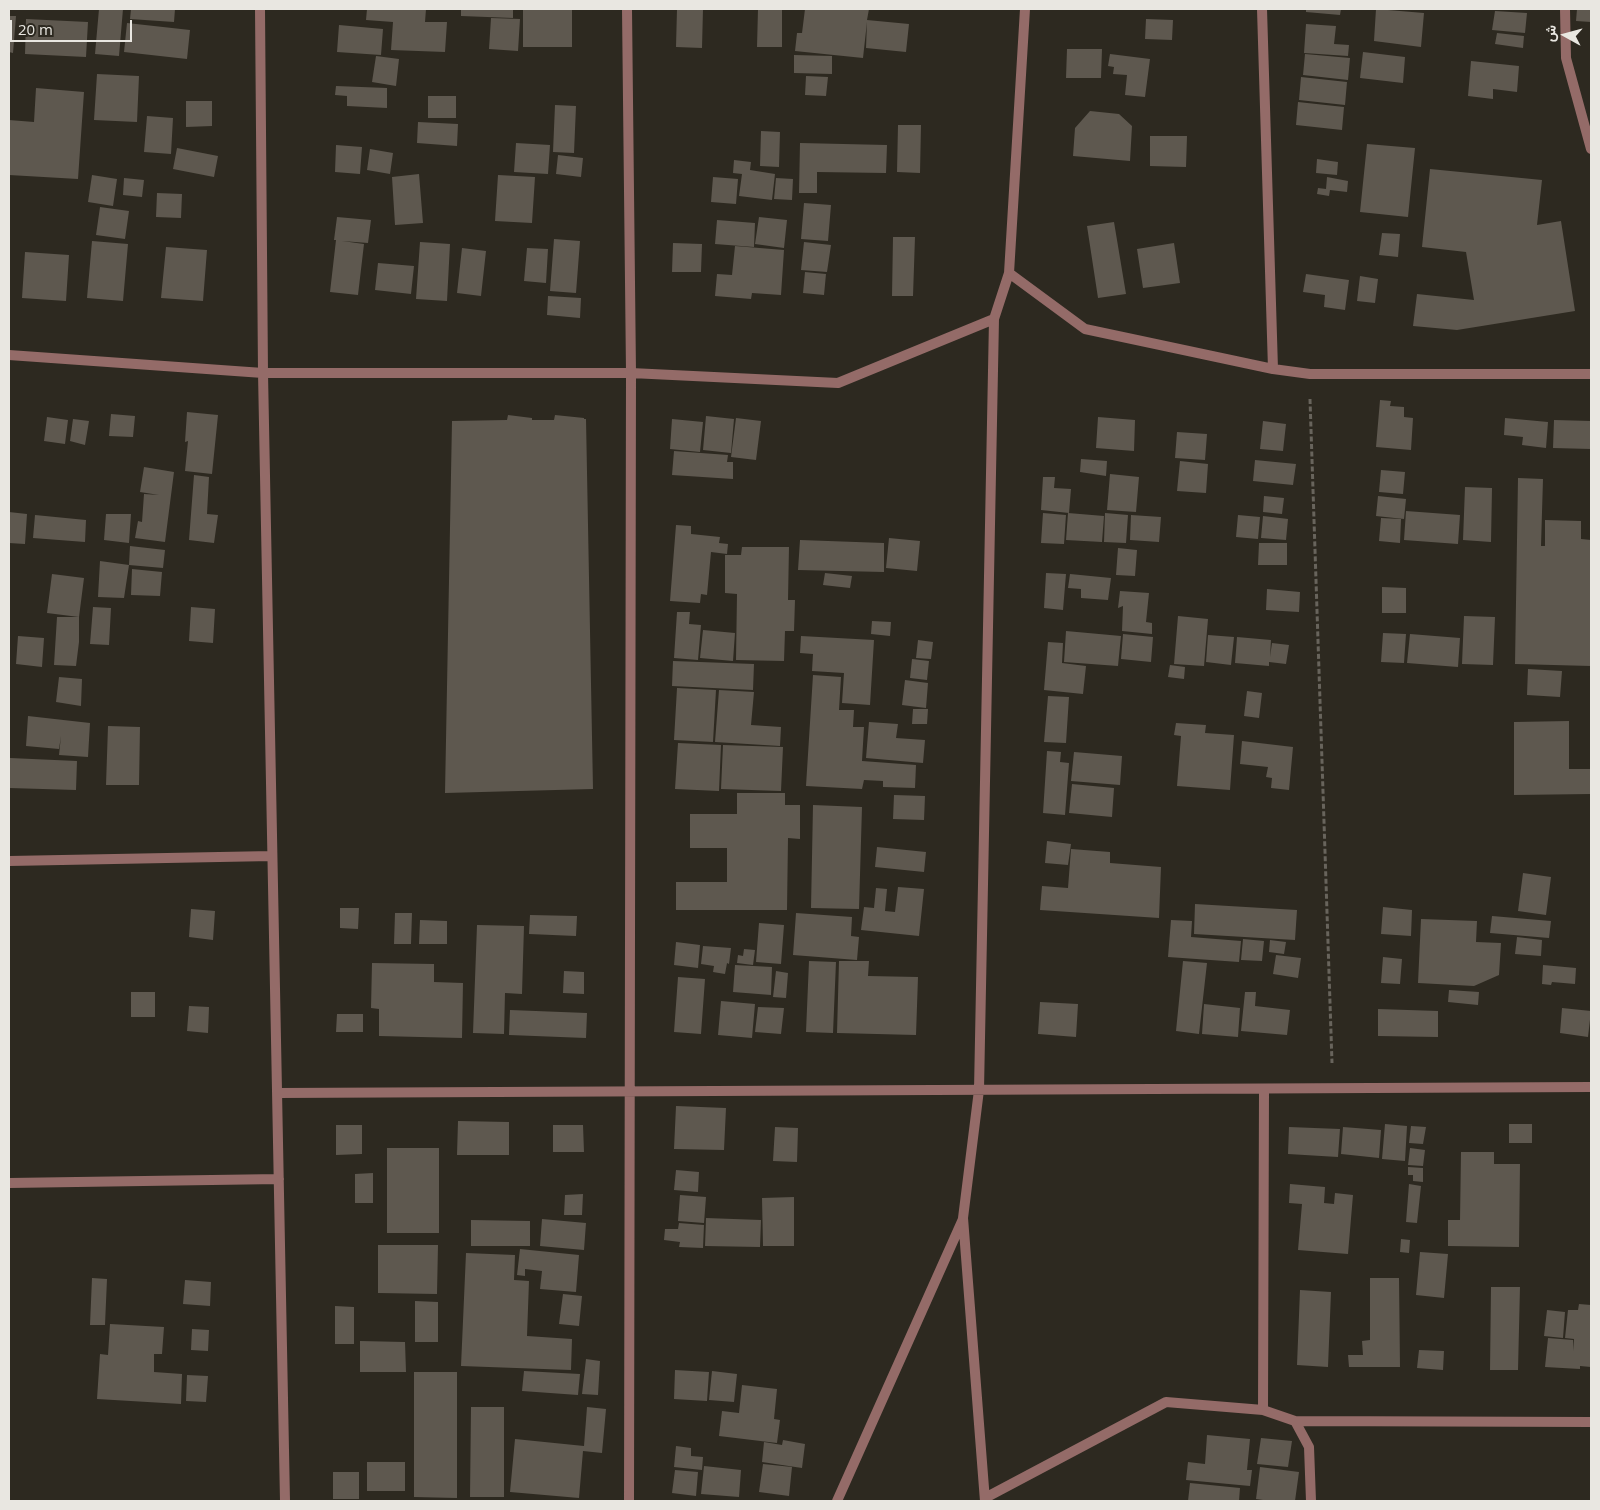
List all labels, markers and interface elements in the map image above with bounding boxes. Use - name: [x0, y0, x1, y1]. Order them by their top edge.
- scale bar: [12, 10, 135, 42]
- north arrow: [1540, 10, 1590, 60]
- text: 20 m: [18, 19, 53, 39]
- text: ش: [1539, 24, 1560, 43]

